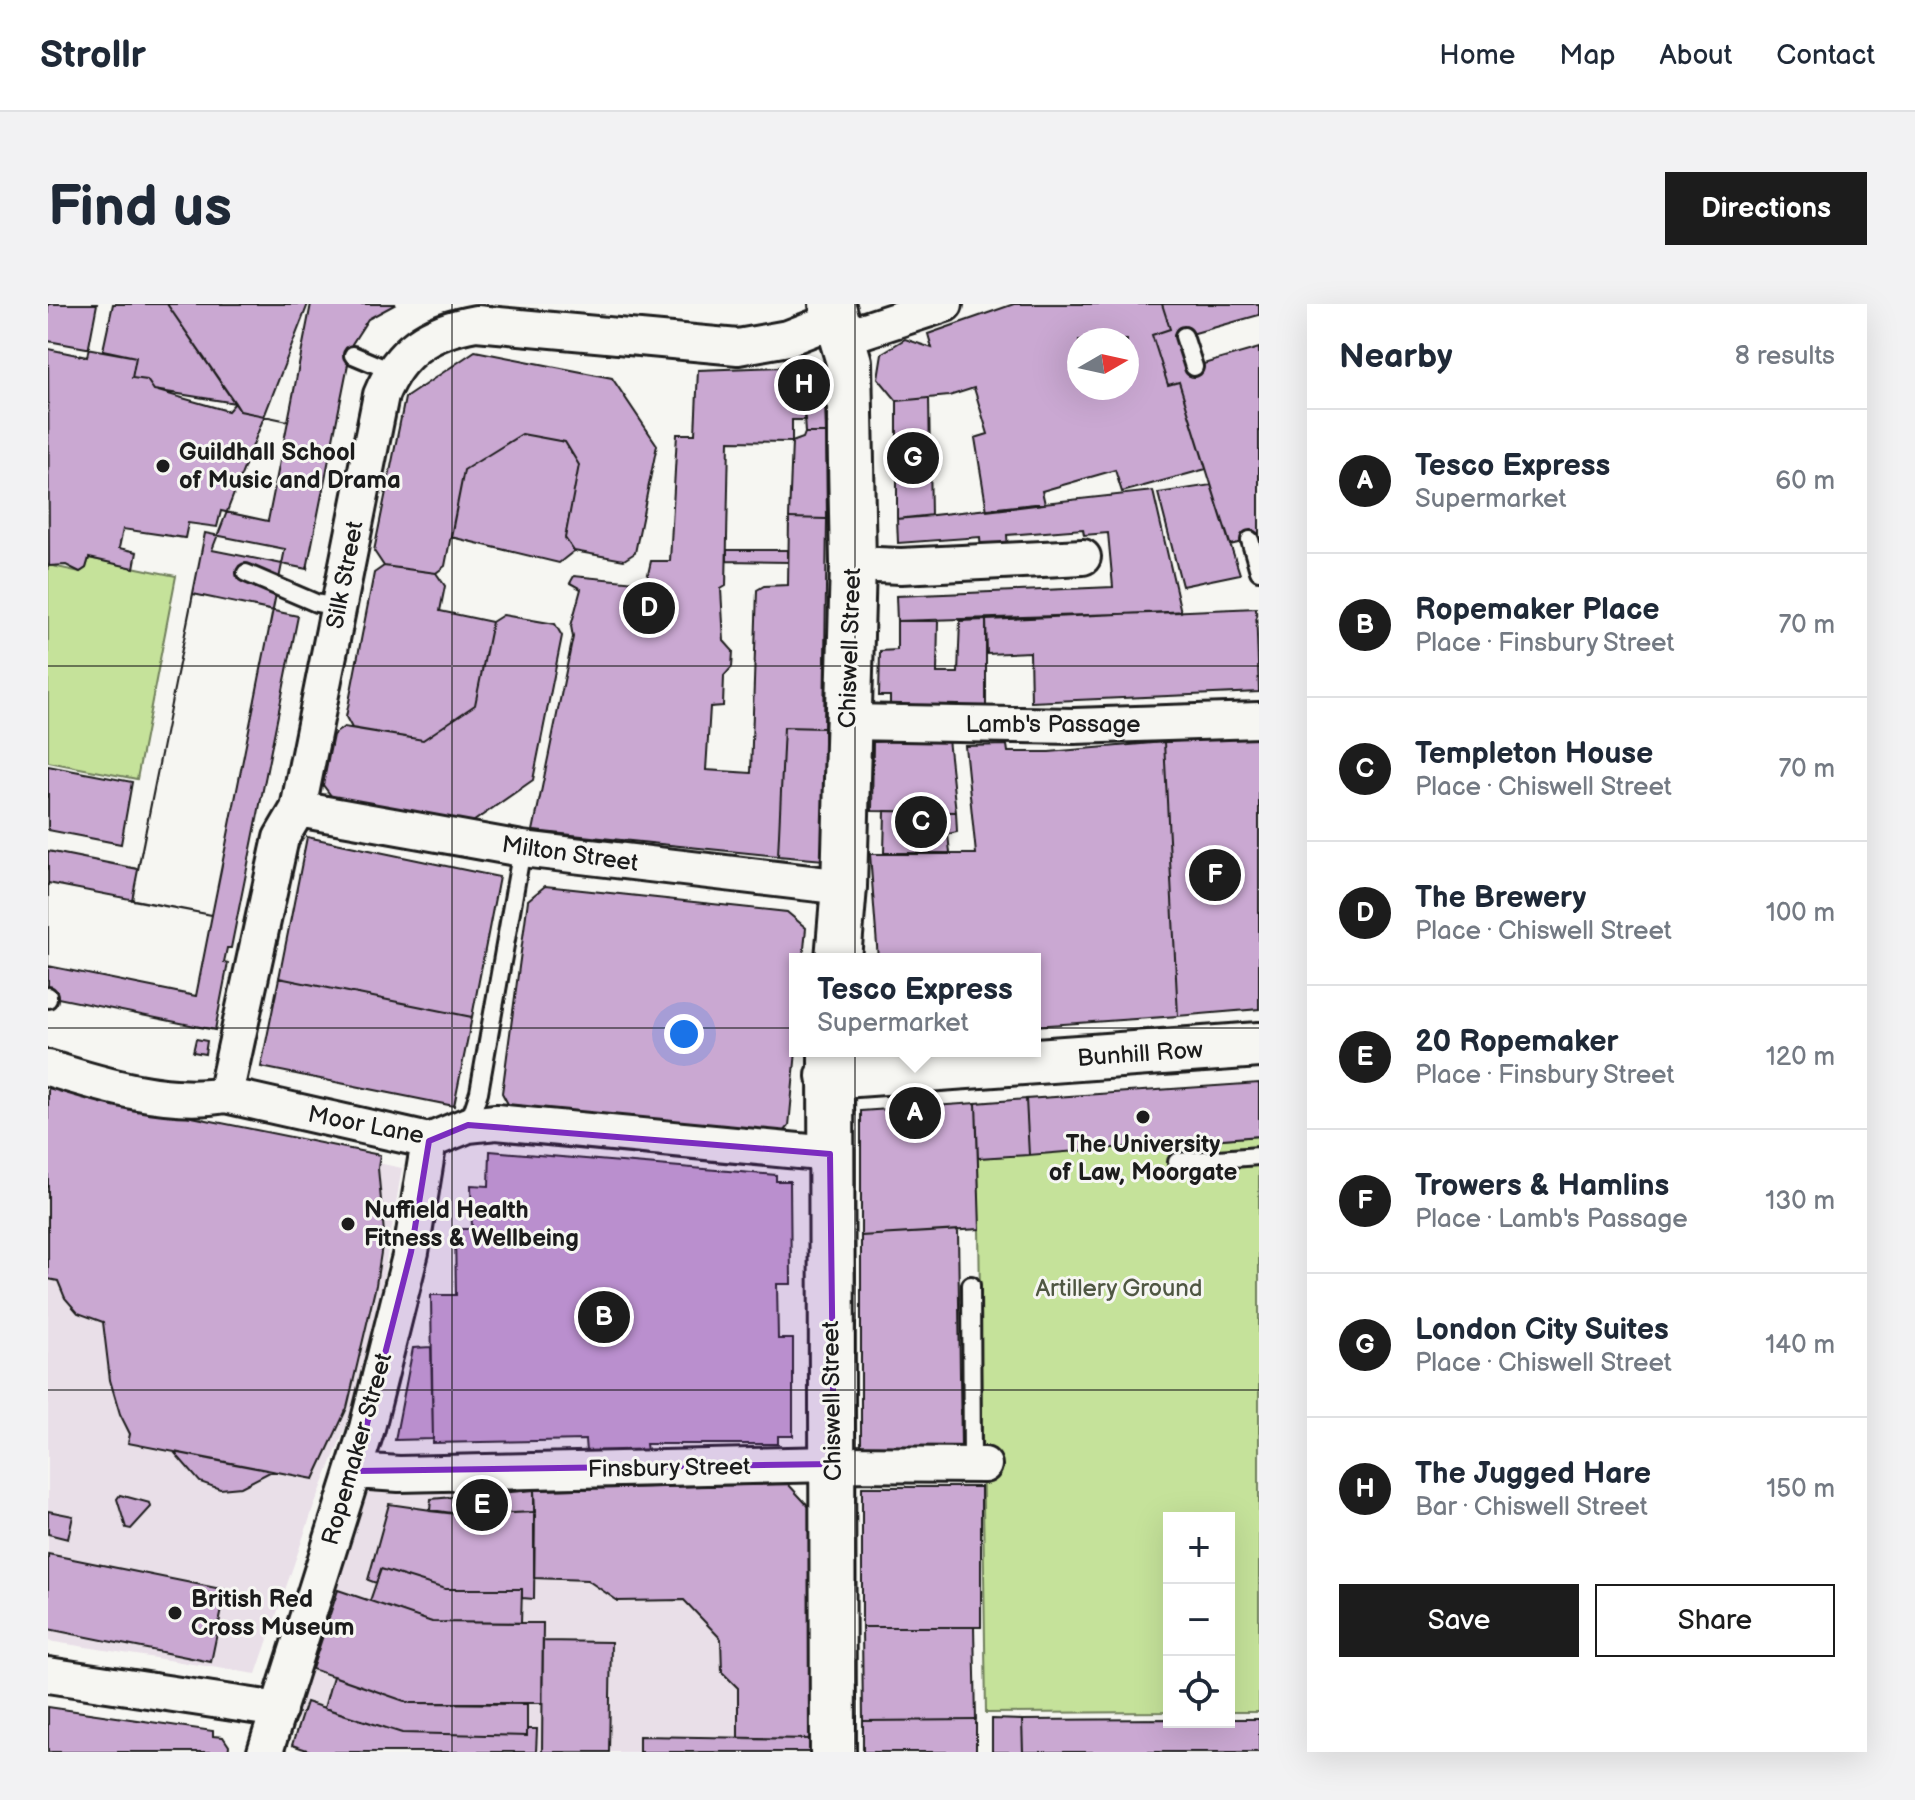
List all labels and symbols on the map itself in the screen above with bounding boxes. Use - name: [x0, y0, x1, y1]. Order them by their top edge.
- north arrow: [1067, 328, 1139, 400]
- pin: H: [778, 355, 830, 415]
- pin: G: [887, 428, 939, 488]
- place label: Guildhall School of Music and Drama: [179, 438, 401, 495]
- marker: Guildhall School of Music and Drama: [154, 457, 172, 475]
- street label: Silk Street: [320, 518, 370, 631]
- street label: Chiswell Street: [833, 567, 867, 729]
- pin: D: [623, 578, 675, 638]
- street label: Lamb's Passage: [965, 710, 1141, 739]
- pin: C: [895, 792, 947, 852]
- street label: Milton Street: [500, 830, 641, 878]
- pin: F: [1189, 845, 1241, 905]
- your location: [664, 1014, 704, 1054]
- street label: Bunhill Row: [1076, 1035, 1204, 1073]
- pin: A: [889, 1083, 941, 1143]
- street label: Moor Lane: [306, 1100, 426, 1150]
- marker: The University of Law, Moorgate: [1134, 1108, 1152, 1126]
- place label: The University of Law, Moorgate: [1049, 1130, 1237, 1187]
- place label: Nuffield Health Fitness & Wellbeing: [364, 1196, 579, 1253]
- marker: Nuffield Health Fitness & Wellbeing: [339, 1215, 357, 1233]
- park label: Artillery Ground: [1035, 1274, 1203, 1303]
- pin: B: [578, 1287, 630, 1347]
- street label: Chiswell Street: [816, 1320, 848, 1481]
- street label: Ropemaker Street: [316, 1349, 398, 1548]
- street label: Finsbury Street: [587, 1452, 751, 1484]
- pin: E: [456, 1475, 508, 1535]
- place label: British Red Cross Museum: [191, 1585, 355, 1642]
- marker: British Red Cross Museum: [166, 1604, 184, 1622]

